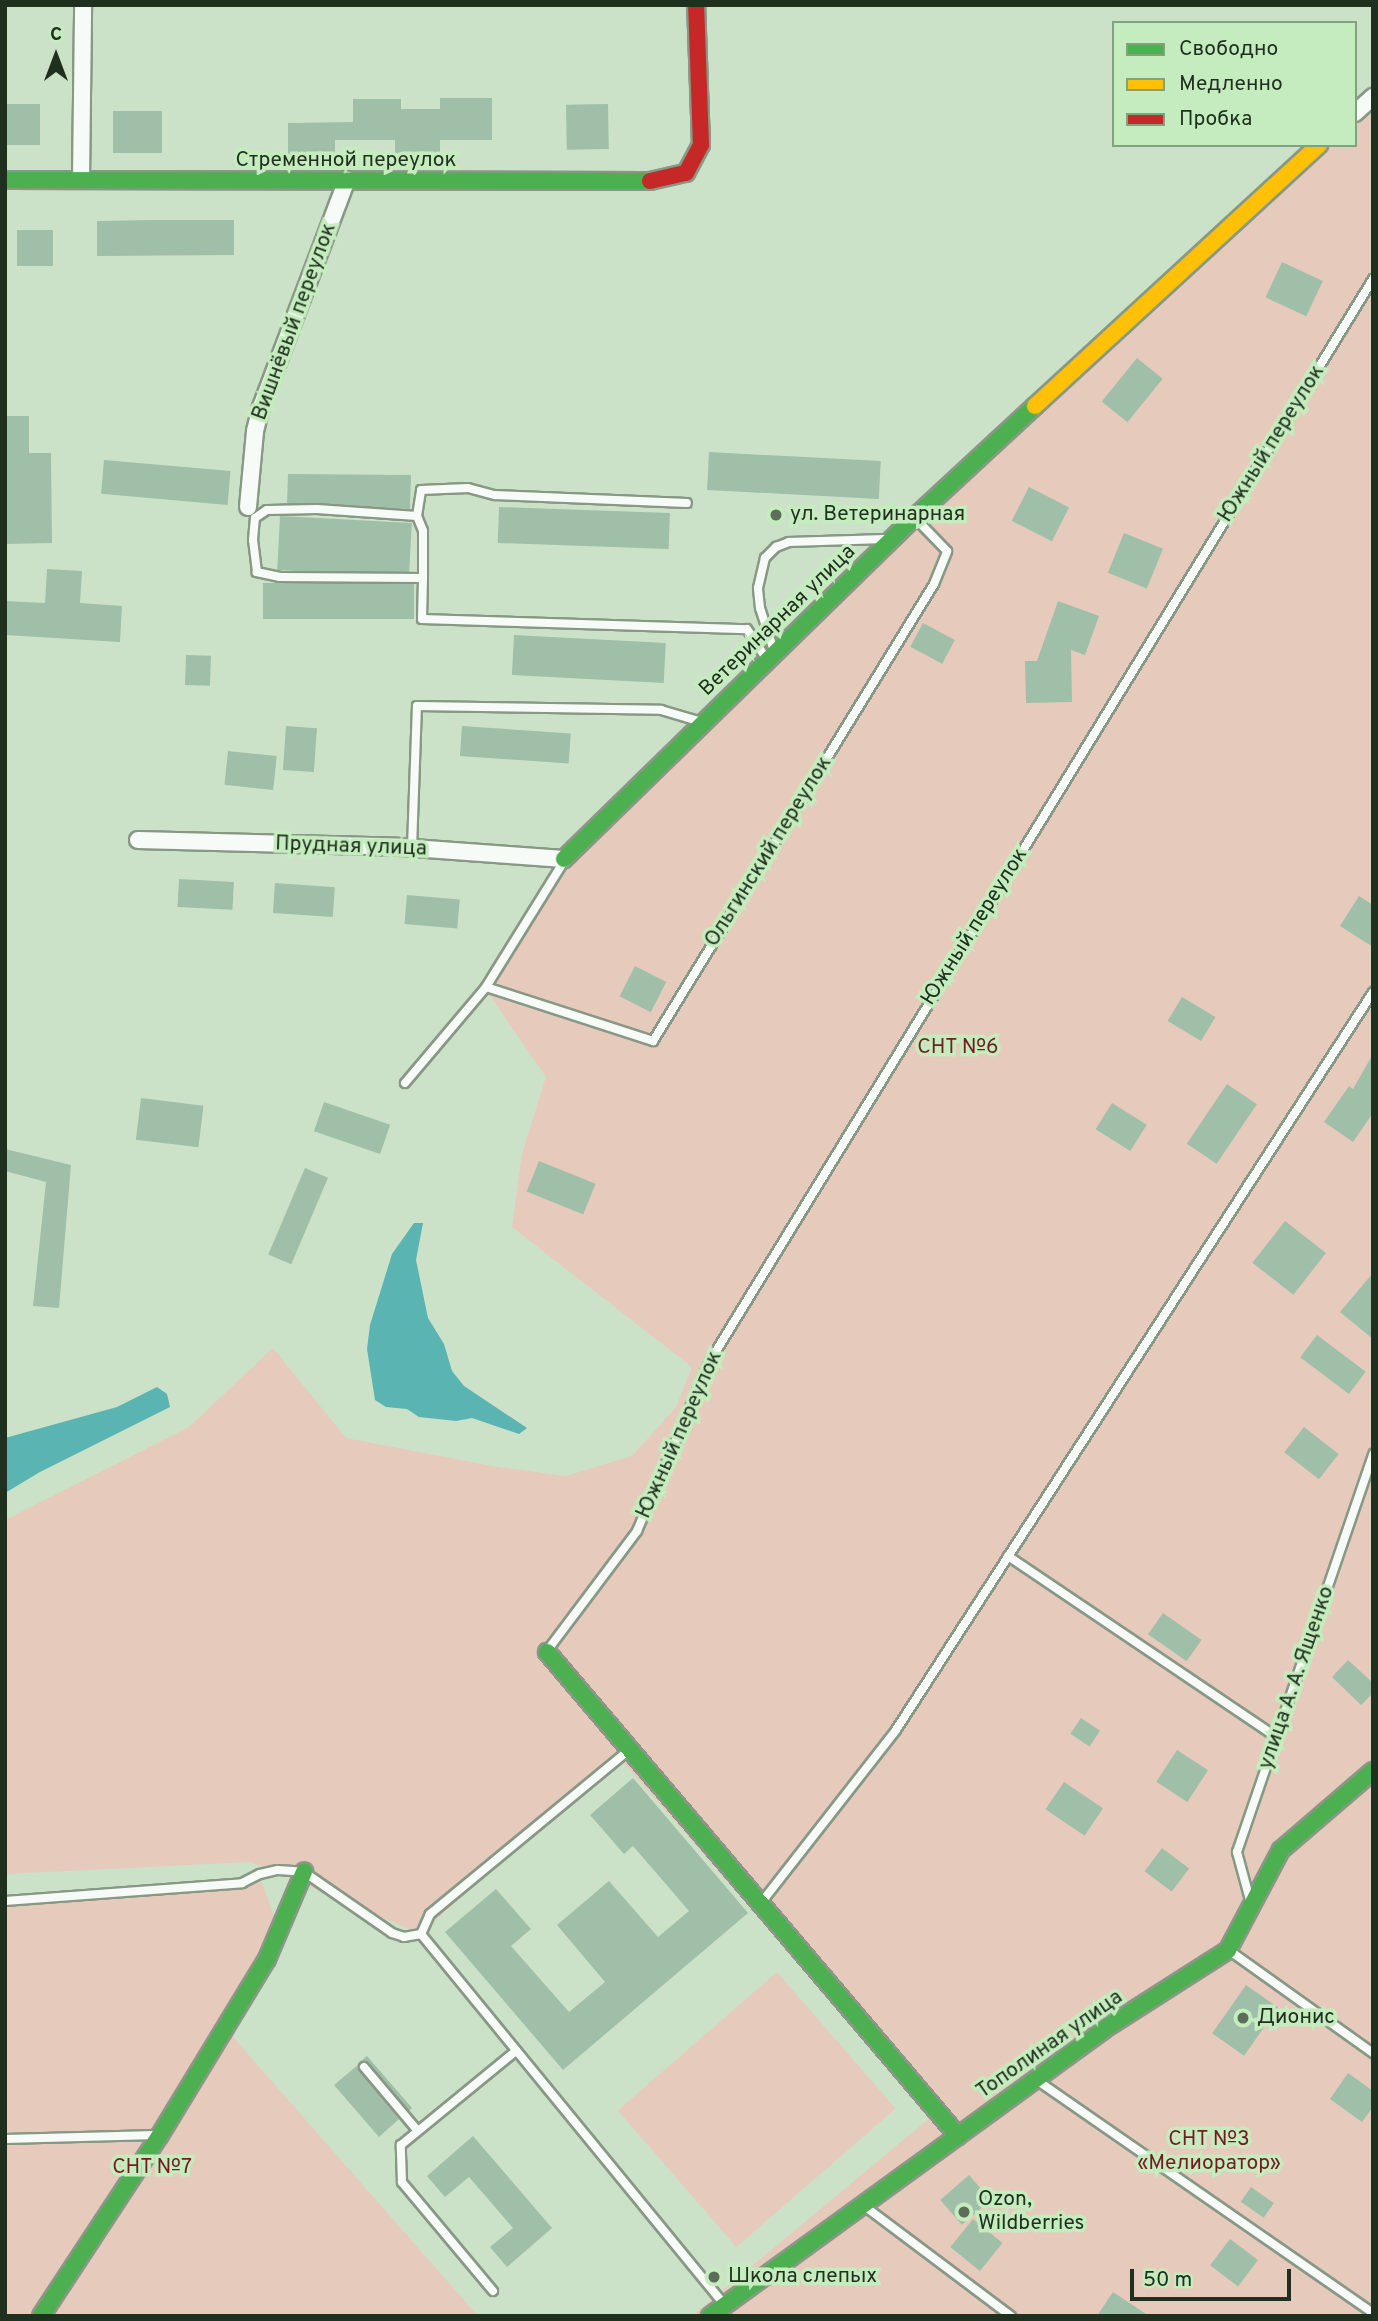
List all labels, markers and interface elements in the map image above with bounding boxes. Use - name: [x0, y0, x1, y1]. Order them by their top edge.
- north arrow: [21, 21, 91, 91]
- legend: [1112, 21, 1357, 147]
- text: С: [50, 23, 62, 47]
- text: Свободно: [1179, 36, 1278, 63]
- text: Медленно: [1179, 71, 1283, 98]
- text: Пробка: [1179, 106, 1252, 133]
- street label: Стременной переулок: [235, 148, 457, 174]
- street label: Вишнёвый переулок: [248, 220, 342, 424]
- street label: Южный переулок: [1213, 361, 1331, 527]
- place label: ул. Ветеринарная: [790, 502, 965, 528]
- marker: ул. Ветеринарная: [768, 507, 784, 523]
- street label: Ветеринарная улица: [695, 540, 861, 702]
- street label: Ольгинский переулок: [700, 752, 838, 952]
- street label: Прудная улица: [275, 832, 427, 862]
- street label: Южный переулок: [916, 844, 1034, 1010]
- park label: СНТ №6: [917, 1035, 999, 1061]
- street label: Южный переулок: [632, 1347, 728, 1523]
- street label: улица А. А. Ященко: [1254, 1582, 1340, 1774]
- street label: Тополиная улица: [972, 1985, 1128, 2105]
- place label: Дионис: [1257, 2005, 1335, 2031]
- marker: Дионис: [1235, 2010, 1251, 2026]
- park label: СНТ №3 «Мелиоратор»: [1137, 2127, 1281, 2177]
- park label: СНТ №7: [112, 2155, 192, 2181]
- place label: Ozon, Wildberries: [978, 2187, 1084, 2237]
- marker: Ozon, Wildberries: [956, 2204, 972, 2220]
- scale bar: [1133, 2254, 1294, 2298]
- place label: Школа слепых: [728, 2264, 877, 2290]
- text: 50 m: [1143, 2267, 1192, 2294]
- marker: Школа слепых: [706, 2269, 722, 2285]

